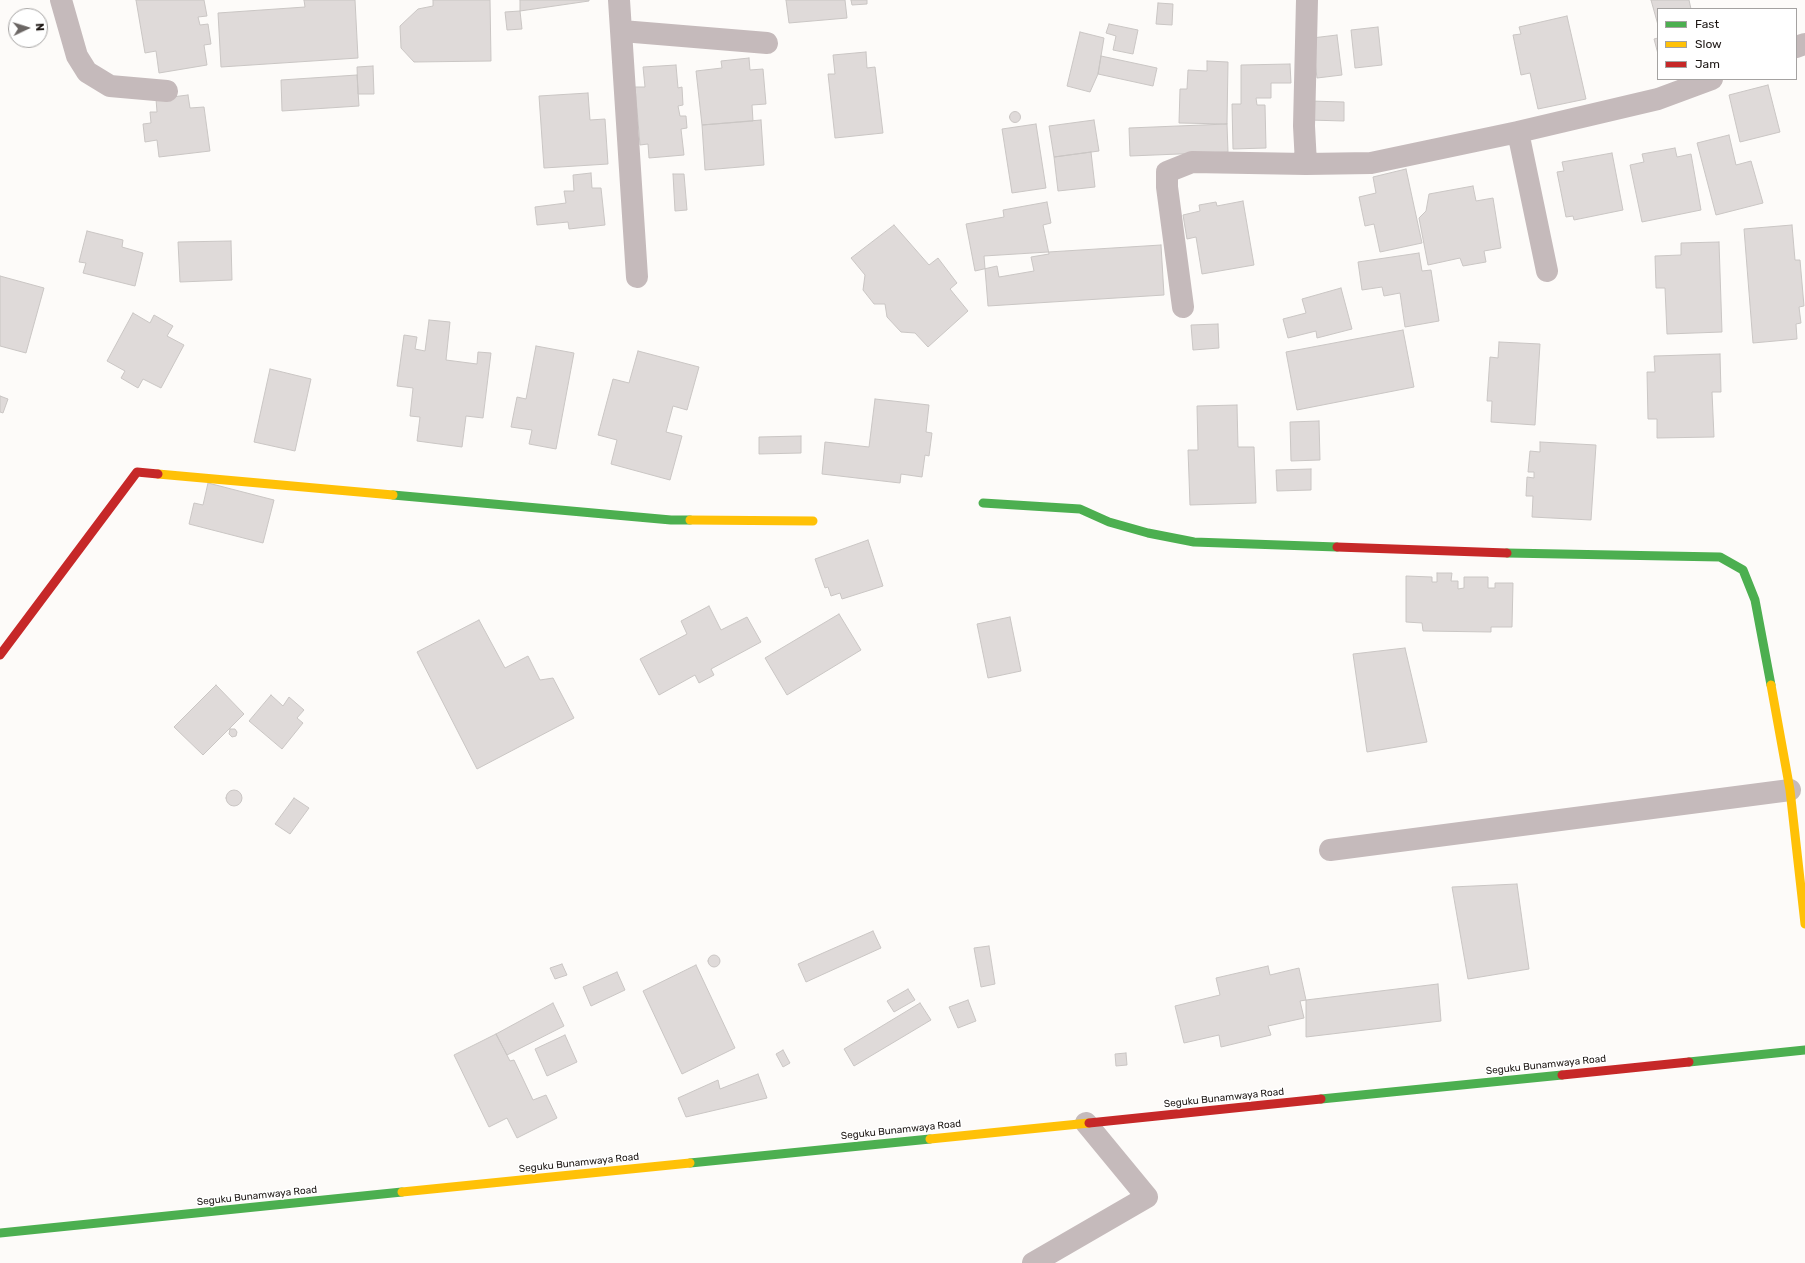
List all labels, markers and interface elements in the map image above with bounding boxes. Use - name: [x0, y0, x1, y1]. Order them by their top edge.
- north arrow: [8, 8, 48, 48]
- legend: [1657, 8, 1797, 80]
- text: Fast: [1695, 17, 1719, 31]
- text: N: [33, 23, 46, 32]
- text: Slow: [1695, 37, 1722, 51]
- text: Jam: [1695, 57, 1720, 71]
- street label: Seguku Bunamwaya Road: [1485, 1053, 1607, 1077]
- street label: Seguku Bunamwaya Road: [1163, 1086, 1285, 1110]
- street label: Seguku Bunamwaya Road: [840, 1118, 962, 1142]
- street label: Seguku Bunamwaya Road: [518, 1151, 640, 1175]
- street label: Seguku Bunamwaya Road: [196, 1184, 318, 1208]

